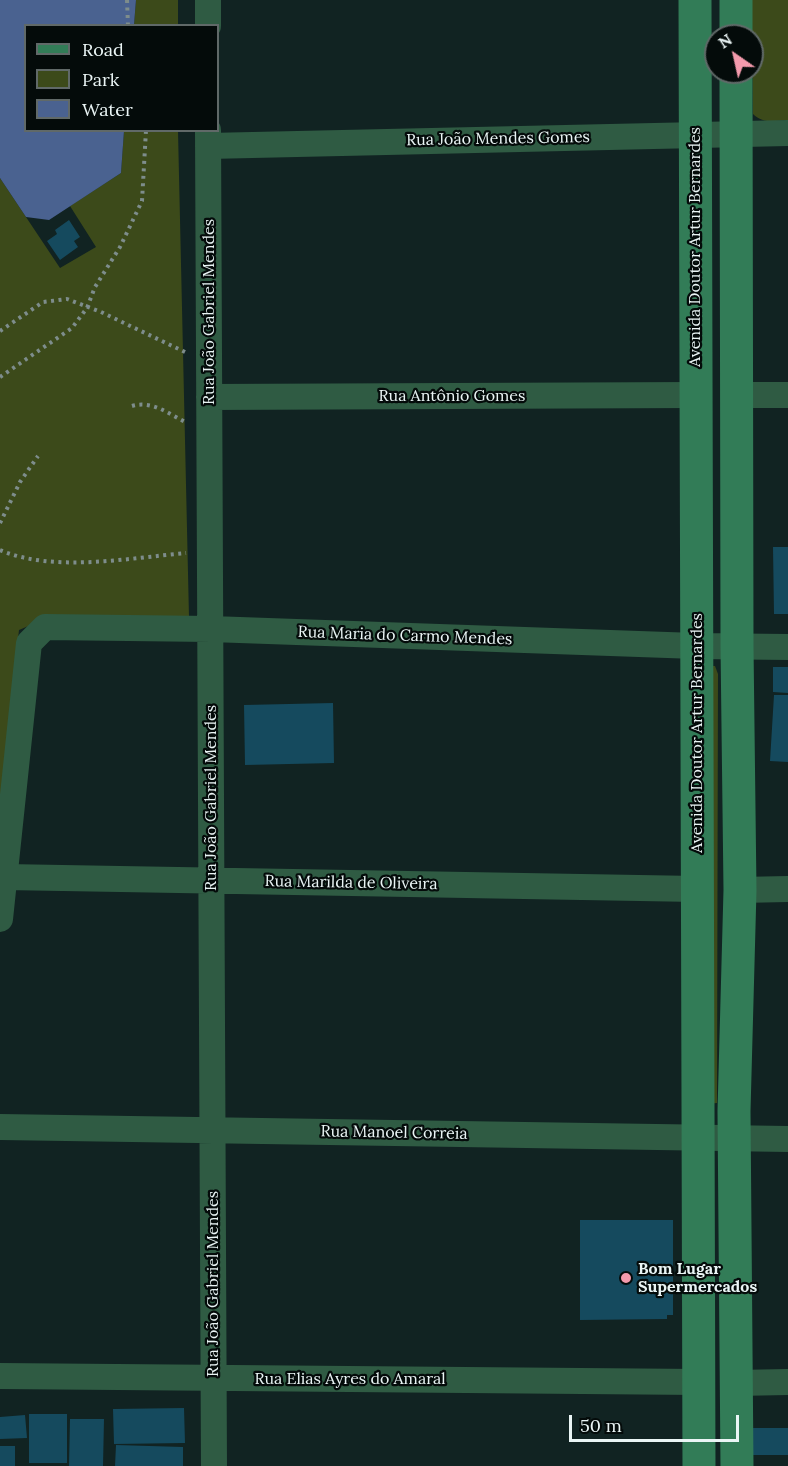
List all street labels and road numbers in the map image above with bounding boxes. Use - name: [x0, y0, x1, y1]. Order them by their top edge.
- street label: Avenida Doutor Artur Bernardes: [685, 127, 705, 367]
- street label: Rua João Mendes Gomes: [406, 128, 590, 150]
- street label: Rua João Gabriel Mendes: [199, 219, 219, 405]
- street label: Rua Antônio Gomes: [379, 386, 525, 406]
- street label: Avenida Doutor Artur Bernardes: [687, 613, 707, 853]
- street label: Rua Maria do Carmo Mendes: [297, 623, 513, 649]
- street label: Rua João Gabriel Mendes: [201, 705, 221, 891]
- street label: Rua Marilda de Oliveira: [264, 872, 438, 894]
- street label: Rua Manoel Correia: [320, 1122, 468, 1144]
- street label: Rua João Gabriel Mendes: [203, 1191, 223, 1377]
- street label: Rua Elias Ayres do Amaral: [254, 1369, 446, 1389]

